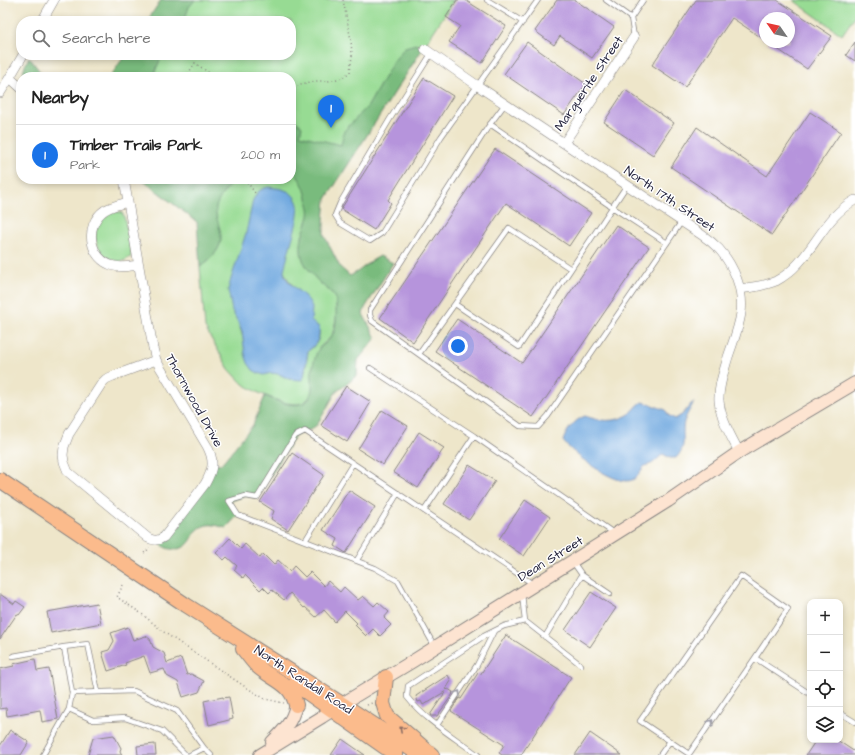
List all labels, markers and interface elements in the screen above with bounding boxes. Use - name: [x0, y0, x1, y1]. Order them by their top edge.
- north arrow: [759, 12, 795, 48]
- search box: [16, 16, 296, 60]
- icon: search: [30, 27, 52, 49]
- text: Search here: [62, 28, 151, 49]
- street label: Marguerite Street: [550, 32, 629, 135]
- text: Nearby: [32, 86, 89, 110]
- pin: 1: [318, 95, 344, 128]
- text: Timber Trails Park: [70, 135, 202, 156]
- text: 1: [44, 146, 46, 164]
- text: 200 m: [241, 146, 280, 164]
- text: Park: [70, 156, 100, 174]
- street label: North 17th Street: [620, 162, 719, 236]
- your location: [448, 336, 468, 356]
- street label: Thornwood Drive: [161, 351, 227, 450]
- street label: Dean Street: [514, 531, 587, 586]
- map controls: [807, 599, 843, 743]
- button: +: [807, 599, 843, 635]
- button: −: [807, 635, 843, 671]
- street label: North Randall Road: [251, 641, 357, 719]
- button: locate: [807, 671, 843, 707]
- one-way arrow: [454, 690, 461, 697]
- button: layers: [807, 707, 843, 743]
- one-way arrow: [706, 719, 714, 726]
- one-way arrow: [399, 727, 407, 734]

